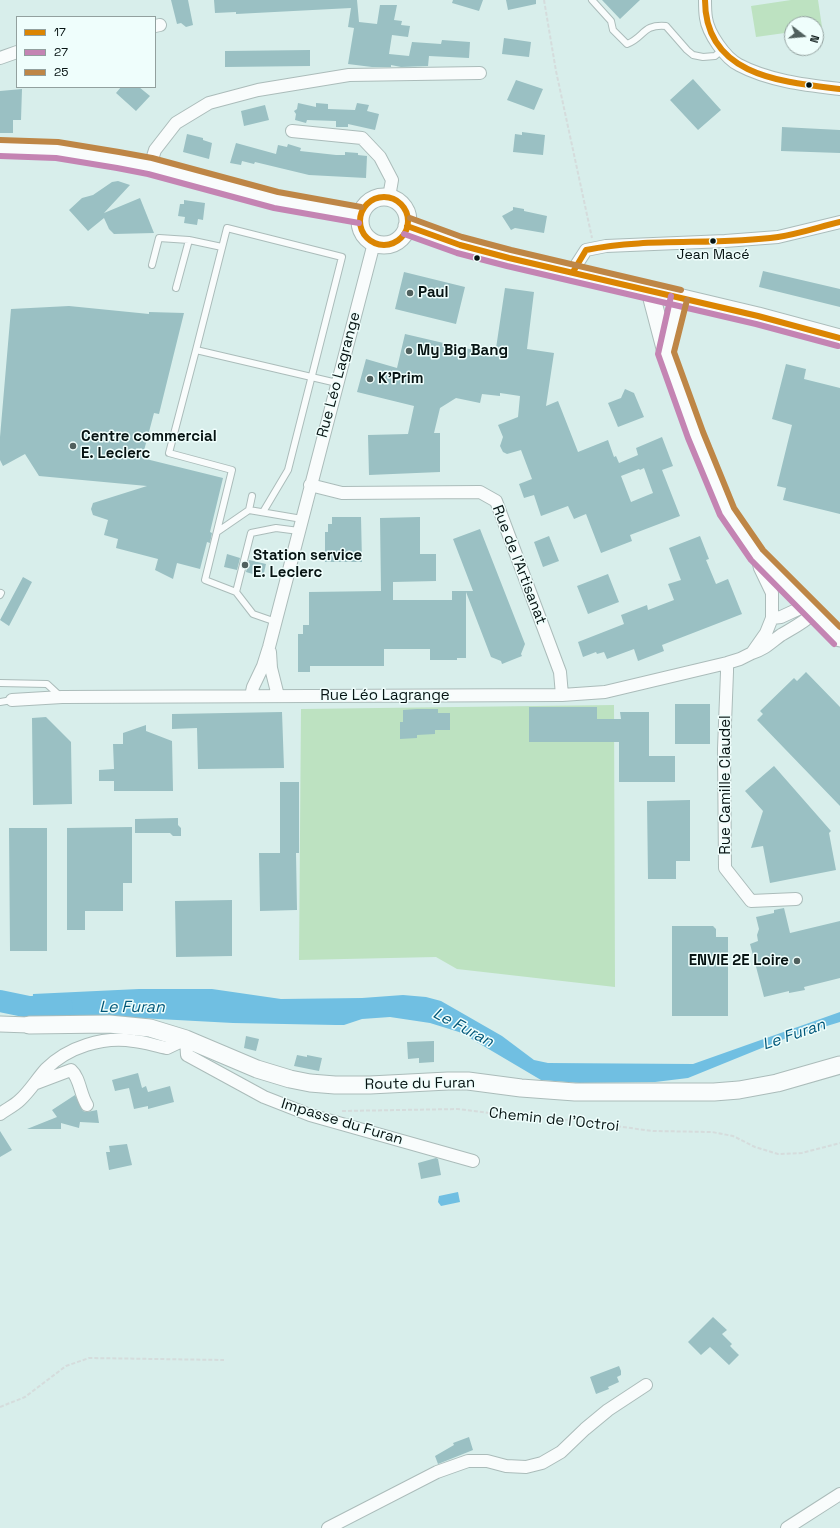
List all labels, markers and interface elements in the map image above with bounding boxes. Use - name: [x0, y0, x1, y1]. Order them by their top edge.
- legend: [16, 16, 156, 88]
- north arrow: [784, 16, 824, 56]
- text: 17: [54, 24, 66, 40]
- text: N: [807, 34, 822, 45]
- text: 27: [54, 44, 68, 60]
- text: 25: [54, 64, 68, 80]
- unlabelled marker: [804, 80, 814, 90]
- marker: Jean Macé: [708, 236, 718, 246]
- place label: Jean Macé: [676, 247, 750, 263]
- unlabelled marker: [472, 253, 482, 263]
- place label: Paul: [418, 284, 449, 302]
- marker: Paul: [405, 288, 415, 298]
- street label: Rue Léo Lagrange: [314, 310, 364, 440]
- place label: My Big Bang: [417, 342, 508, 360]
- marker: My Big Bang: [404, 346, 414, 356]
- place label: K'Prim: [378, 370, 424, 388]
- marker: K'Prim: [365, 374, 375, 384]
- place label: Centre commercial E. Leclerc: [81, 428, 217, 463]
- marker: Centre commercial E. Leclerc: [68, 441, 78, 451]
- street label: Rue de l'Artisanat: [488, 503, 550, 627]
- place label: Station service E. Leclerc: [253, 547, 362, 582]
- marker: Station service E. Leclerc: [240, 560, 250, 570]
- street label: Rue Léo Lagrange: [320, 687, 450, 705]
- street label: Rue Camille Claudel: [717, 715, 735, 855]
- place label: ENVIE 2E Loire: [689, 952, 789, 970]
- marker: ENVIE 2E Loire: [792, 956, 802, 966]
- water label: Le Furan: [99, 998, 165, 1018]
- water label: Le Furan: [430, 1004, 496, 1052]
- water label: Le Furan: [760, 1015, 828, 1055]
- street label: Route du Furan: [365, 1074, 475, 1094]
- street label: Impasse du Furan: [279, 1095, 405, 1149]
- street label: Chemin de l'Octroi: [488, 1104, 620, 1136]

